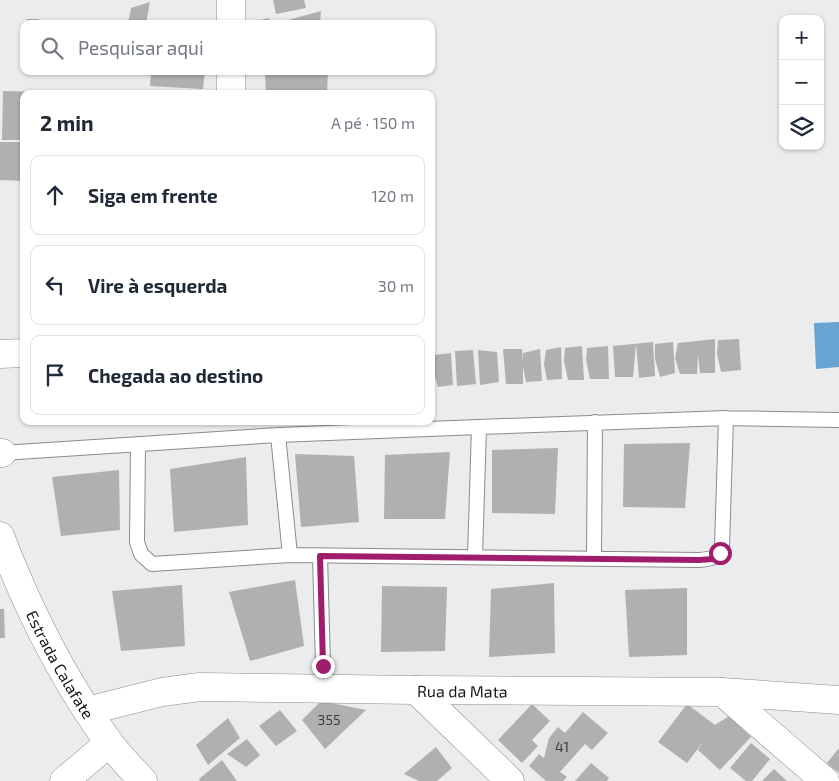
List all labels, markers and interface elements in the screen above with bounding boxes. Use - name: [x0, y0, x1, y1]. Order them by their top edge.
- map controls: [779, 15, 824, 150]
- button: +: [779, 15, 824, 60]
- search box: [20, 20, 435, 75]
- icon: search: [38, 34, 66, 62]
- text: Pesquisar aqui: [78, 36, 204, 59]
- button: −: [779, 60, 824, 105]
- button: layers: [779, 105, 824, 150]
- text: 2 min: [40, 110, 94, 135]
- text: A pé · 150 m: [331, 113, 415, 132]
- icon: ahead: [41, 181, 69, 209]
- text: Siga em frente: [88, 184, 218, 207]
- text: 120 m: [371, 186, 414, 205]
- icon: left: [41, 271, 69, 299]
- text: Vire à esquerda: [88, 274, 227, 297]
- text: 30 m: [378, 276, 414, 295]
- icon: arrive: [41, 361, 69, 389]
- text: Chegada ao destino: [88, 364, 263, 387]
- route start: [709, 542, 732, 565]
- street label: Estrada Calafate: [23, 607, 99, 722]
- route end: [312, 655, 335, 678]
- street label: Rua da Mata: [417, 681, 508, 700]
- house number: 355: [318, 711, 340, 728]
- house number: 41: [555, 738, 569, 755]

